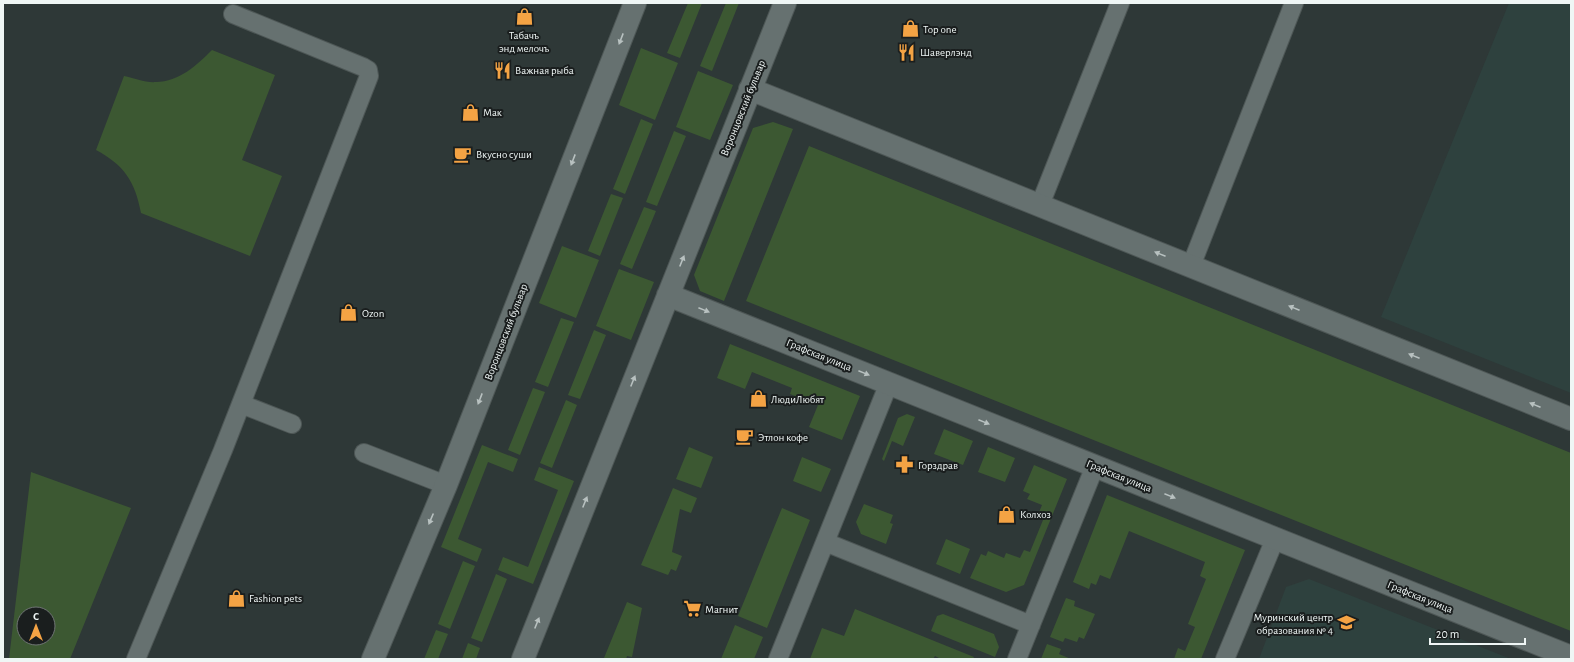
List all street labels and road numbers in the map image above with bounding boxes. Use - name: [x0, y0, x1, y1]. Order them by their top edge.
- street label: Воронцовский бульвар: [719, 58, 767, 157]
- street label: Воронцовский бульвар: [483, 282, 530, 382]
- street label: Графская улица: [785, 337, 853, 373]
- street label: Графская улица: [1085, 458, 1153, 494]
- street label: Графская улица: [1386, 579, 1454, 615]

